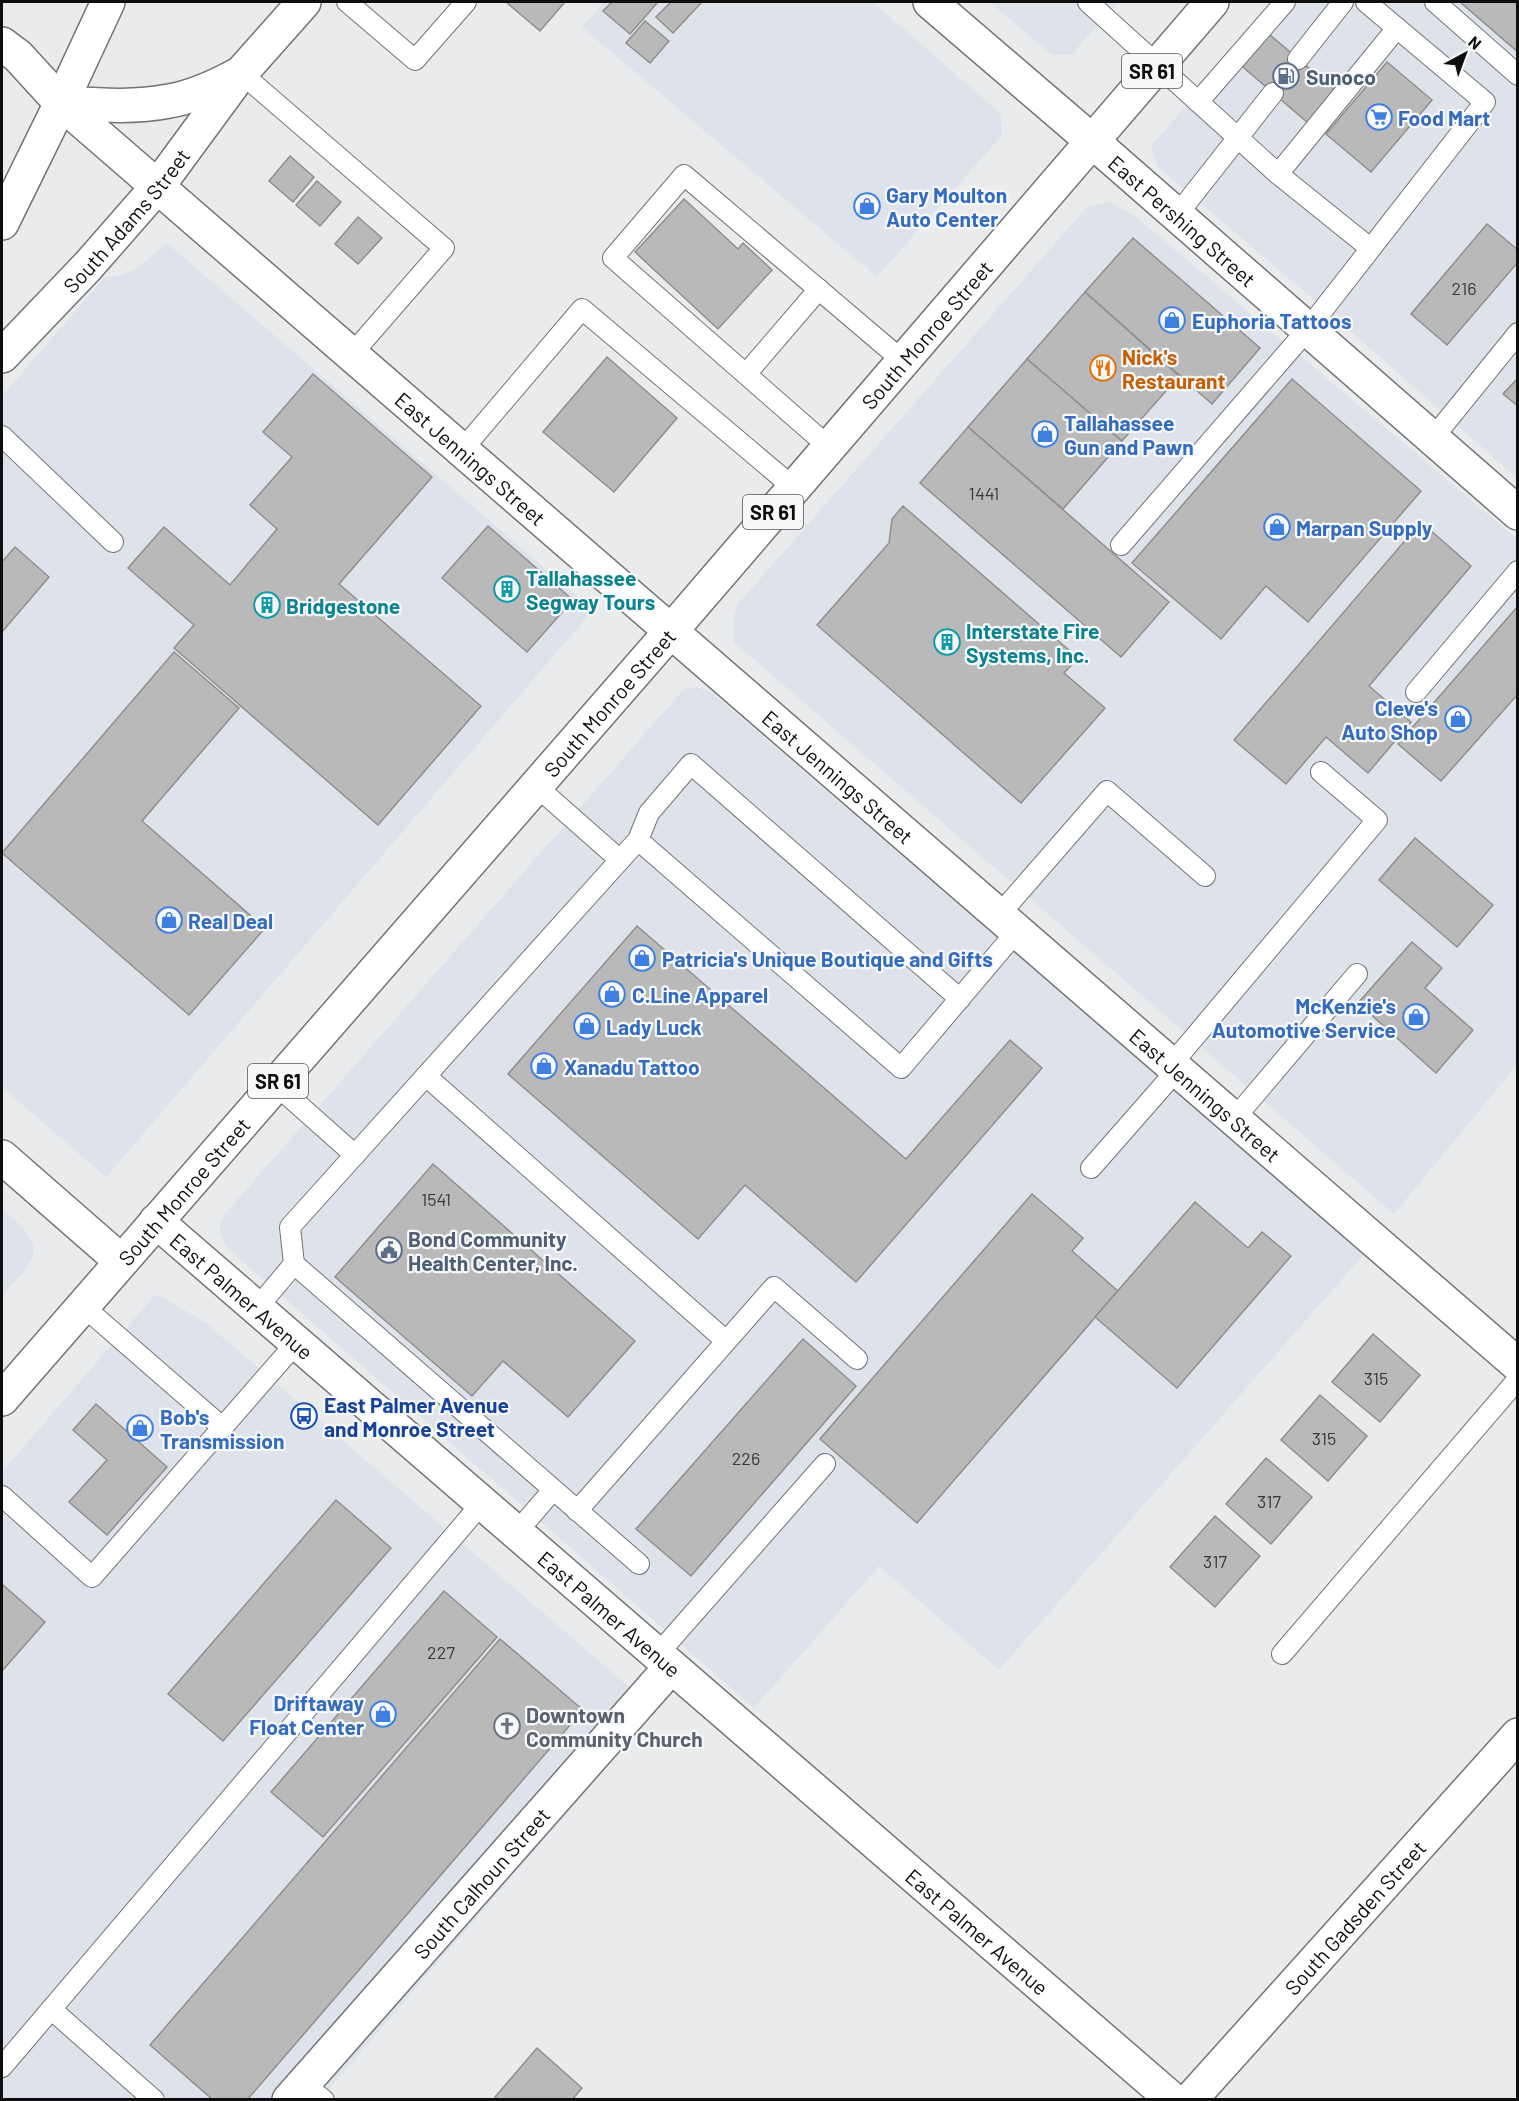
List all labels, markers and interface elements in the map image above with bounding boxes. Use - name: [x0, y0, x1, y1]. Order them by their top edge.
- north arrow: [1435, 24, 1495, 84]
- text: N: [1465, 32, 1485, 53]
- road number: SR 61: [1122, 54, 1182, 88]
- fuel station icon: Sunoco: [1271, 61, 1301, 91]
- place label: Sunoco: [1306, 64, 1376, 89]
- supermarket icon: Food Mart: [1364, 102, 1394, 132]
- place label: Food Mart: [1398, 105, 1490, 130]
- street label: South Adams Street: [57, 143, 194, 297]
- street label: East Pershing Street: [1104, 149, 1262, 291]
- place label: Gary Moulton Auto Center: [886, 182, 1007, 231]
- shop icon: Gary Moulton Auto Center: [852, 191, 882, 221]
- street label: South Monroe Street: [856, 255, 997, 414]
- house number: 216: [1452, 277, 1476, 299]
- shop icon: Euphoria Tattoos: [1157, 305, 1187, 335]
- place label: Euphoria Tattoos: [1192, 308, 1352, 333]
- place label: Nick's Restaurant: [1122, 344, 1226, 393]
- restaurant icon: Nick's Restaurant: [1088, 353, 1118, 383]
- street label: East Jennings Street: [391, 386, 551, 530]
- place label: Tallahassee Gun and Pawn: [1064, 410, 1194, 459]
- shop icon: Tallahassee Gun and Pawn: [1030, 419, 1060, 449]
- house number: 1441: [969, 482, 999, 504]
- road number: SR 61: [743, 495, 803, 529]
- shop icon: Marpan Supply: [1262, 512, 1292, 542]
- place label: Marpan Supply: [1296, 515, 1433, 540]
- place label: Tallahassee Segway Tours: [526, 565, 655, 614]
- building icon: Tallahassee Segway Tours: [492, 574, 522, 604]
- building icon: Bridgestone: [252, 590, 282, 620]
- place label: Bridgestone: [286, 593, 400, 618]
- place label: Interstate Fire Systems, Inc.: [966, 618, 1099, 667]
- street label: South Monroe Street: [538, 623, 680, 781]
- building icon: Interstate Fire Systems, Inc.: [932, 627, 962, 657]
- place label: Cleve's Auto Shop: [1341, 695, 1438, 744]
- street label: East Jennings Street: [758, 704, 919, 848]
- shop icon: Cleve's Auto Shop: [1443, 704, 1473, 734]
- shop icon: Real Deal: [154, 905, 184, 935]
- place label: Real Deal: [188, 908, 273, 933]
- shop icon: Patricia's Unique Boutique and Gifts: [627, 943, 657, 973]
- place label: Patricia's Unique Boutique and Gifts: [662, 946, 993, 971]
- shop icon: C.Line Apparel: [597, 979, 627, 1009]
- place label: C.Line Apparel: [632, 982, 768, 1007]
- place label: McKenzie's Automotive Service: [1212, 993, 1396, 1042]
- shop icon: McKenzie's Automotive Service: [1401, 1002, 1431, 1032]
- shop icon: Lady Luck: [572, 1011, 602, 1041]
- place label: Lady Luck: [606, 1014, 702, 1039]
- street label: East Jennings Street: [1125, 1023, 1286, 1166]
- shop icon: Xanadu Tattoo: [529, 1051, 559, 1081]
- place label: Xanadu Tattoo: [564, 1054, 700, 1079]
- road number: SR 61: [248, 1064, 308, 1098]
- street label: South Monroe Street: [112, 1112, 254, 1270]
- house number: 1541: [421, 1188, 451, 1210]
- place label: Bond Community Health Center, Inc.: [408, 1226, 578, 1275]
- street label: East Palmer Avenue: [166, 1227, 319, 1364]
- public building icon: Bond Community Health Center, Inc.: [374, 1235, 404, 1265]
- house number: 315: [1364, 1367, 1388, 1389]
- place label: East Palmer Avenue and Monroe Street: [324, 1392, 509, 1441]
- bus stop icon: East Palmer Avenue and Monroe Street: [289, 1401, 319, 1431]
- place label: Bob's Transmission: [160, 1404, 285, 1453]
- shop icon: Bob's Transmission: [125, 1413, 155, 1443]
- house number: 315: [1312, 1427, 1336, 1449]
- house number: 226: [732, 1447, 760, 1469]
- house number: 317: [1257, 1490, 1281, 1512]
- street label: East Palmer Avenue: [534, 1545, 686, 1682]
- house number: 317: [1203, 1550, 1227, 1572]
- house number: 227: [427, 1641, 455, 1663]
- place label: Driftaway Float Center: [249, 1690, 364, 1739]
- shop icon: Driftaway Float Center: [368, 1699, 398, 1729]
- place label: Downtown Community Church: [526, 1702, 703, 1751]
- church icon: Downtown Community Church: [492, 1711, 522, 1741]
- street label: South Calhoun Street: [408, 1802, 554, 1963]
- street label: South Gadsden Street: [1279, 1835, 1430, 1999]
- street label: East Palmer Avenue: [901, 1863, 1054, 2000]

